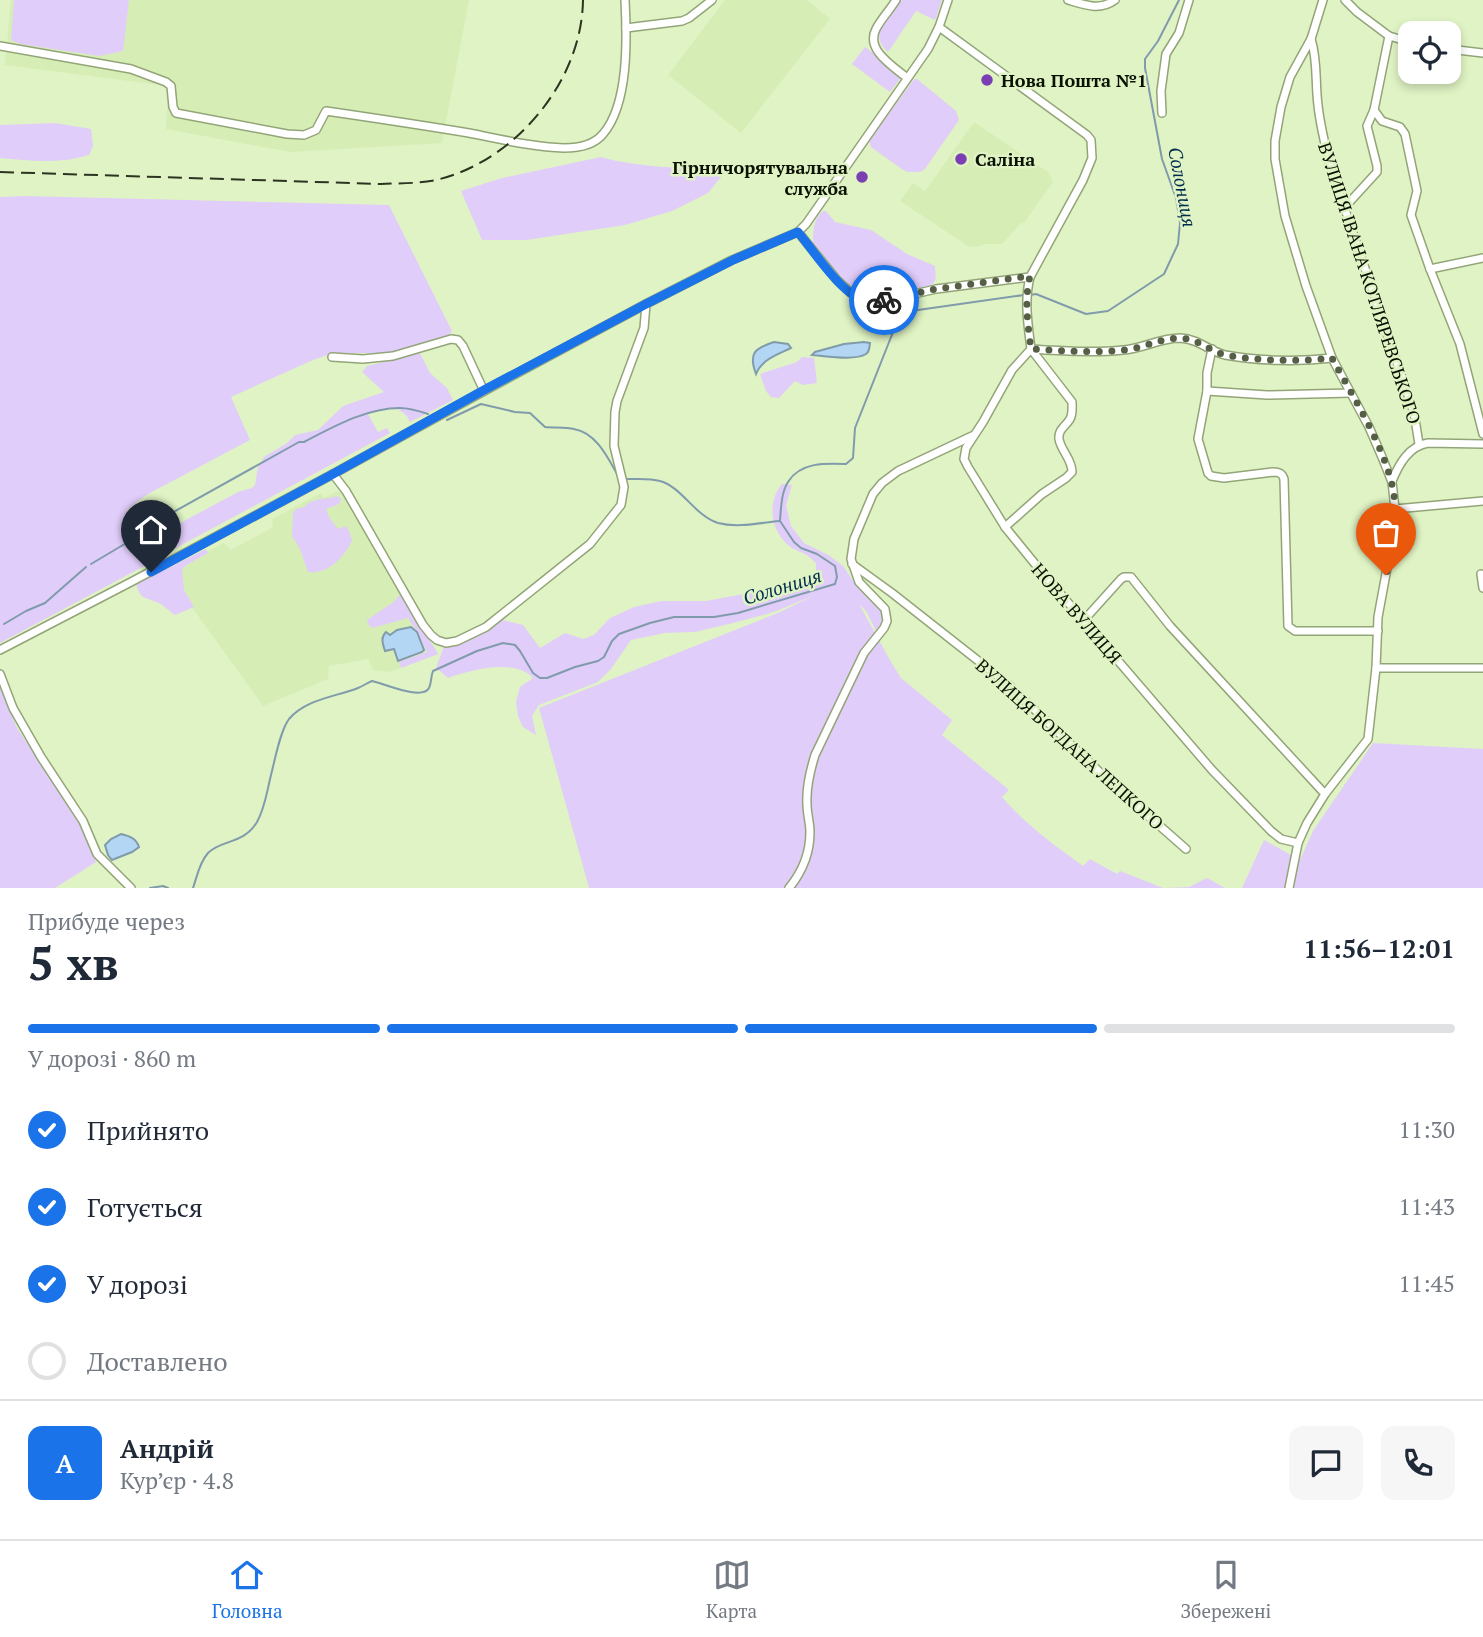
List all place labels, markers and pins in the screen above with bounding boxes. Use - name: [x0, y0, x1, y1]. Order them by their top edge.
- place label: Нова Пошта №1: [1001, 68, 1147, 92]
- marker: Нова Пошта №1: [979, 72, 995, 88]
- place label: Саліна: [975, 147, 1035, 171]
- marker: Саліна: [953, 151, 969, 167]
- place label: Гірничорятувальна служба: [672, 155, 848, 200]
- marker: Гірничорятувальна служба: [854, 169, 870, 185]
- pin: [121, 500, 181, 572]
- pin: [1356, 503, 1416, 575]

